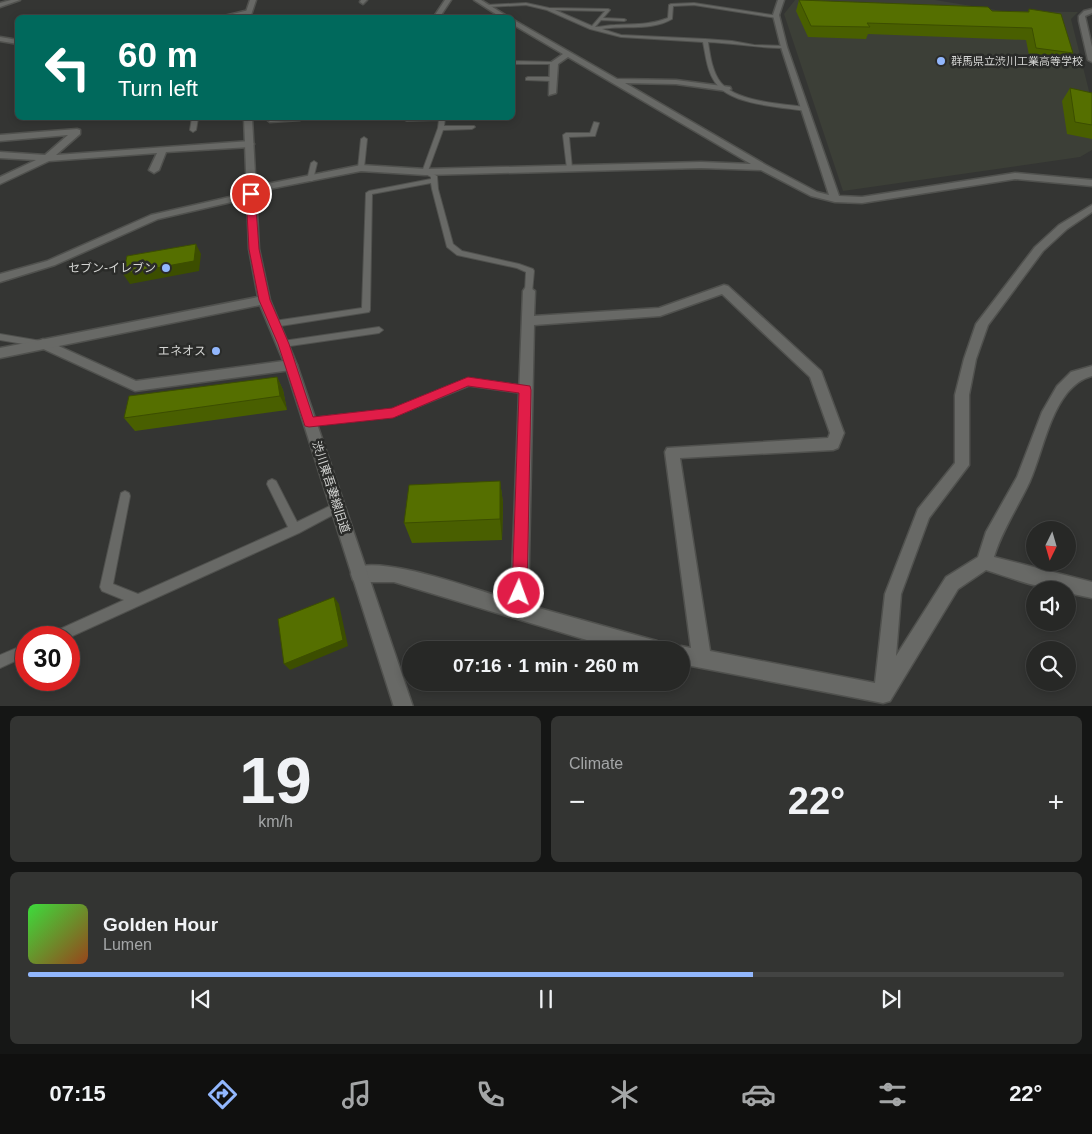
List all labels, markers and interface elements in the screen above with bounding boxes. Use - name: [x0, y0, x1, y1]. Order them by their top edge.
- icon: left: [35, 35, 100, 100]
- text: 60 m: [118, 35, 198, 74]
- marker: 群馬県立渋川工業高等学校: [935, 55, 947, 67]
- place label: 群馬県立渋川工業高等学校: [951, 55, 1083, 67]
- text: Turn left: [118, 76, 198, 101]
- pin: [230, 173, 272, 215]
- icon: arrive: [237, 180, 265, 208]
- place label: セブン-イレブン: [68, 261, 156, 275]
- marker: セブン-イレブン: [160, 262, 172, 274]
- place label: エネオス: [158, 344, 206, 358]
- marker: エネオス: [210, 345, 222, 357]
- street label: 渋川東吾妻線旧道: [310, 439, 352, 535]
- north arrow: [1026, 521, 1076, 571]
- map controls: [1026, 521, 1076, 691]
- position arrow: [492, 566, 544, 618]
- button: sound: [1026, 581, 1076, 631]
- speed limit sign: 30: [15, 626, 80, 691]
- button: search: [1026, 641, 1076, 691]
- text: 07:16 · 1 min · 260 m: [453, 655, 639, 676]
- text: 19: [239, 744, 312, 817]
- text: Climate: [569, 755, 623, 772]
- text: 22°: [788, 780, 845, 822]
- text: −: [569, 786, 585, 817]
- text: +: [1048, 786, 1064, 817]
- text: km/h: [258, 813, 293, 830]
- text: Golden Hour: [103, 914, 218, 935]
- text: Lumen: [103, 936, 152, 953]
- icon: previous: [187, 985, 215, 1013]
- icon: pause: [532, 985, 560, 1013]
- icon: next: [877, 985, 905, 1013]
- icon: directions: [205, 1077, 240, 1112]
- icon: music: [339, 1077, 374, 1112]
- icon: phone: [473, 1077, 508, 1112]
- icon: climate: [607, 1077, 642, 1112]
- icon: car: [741, 1077, 776, 1112]
- icon: filters: [875, 1077, 910, 1112]
- text: 07:15: [50, 1081, 106, 1106]
- text: 22°: [1009, 1081, 1042, 1106]

